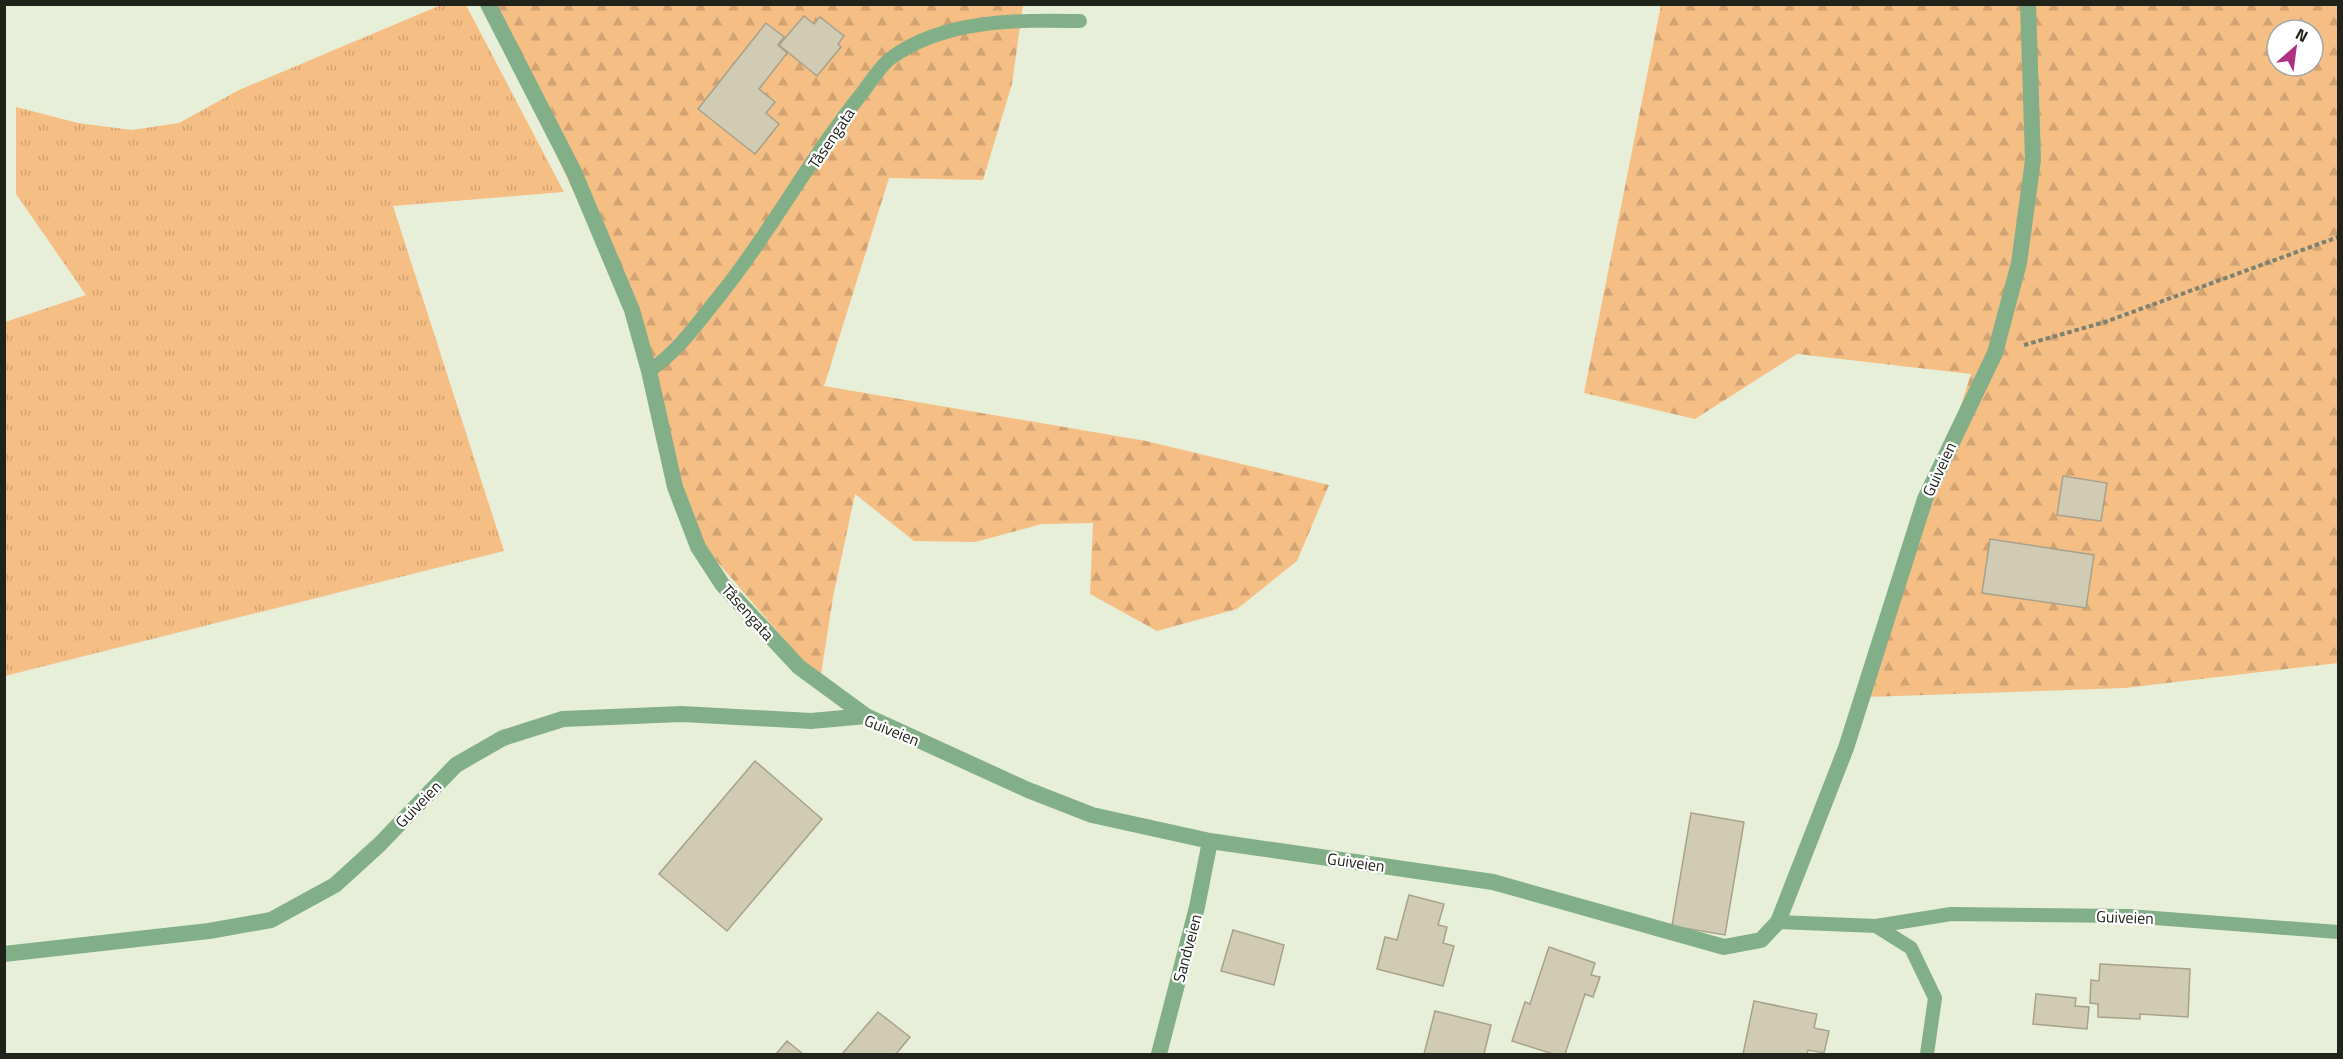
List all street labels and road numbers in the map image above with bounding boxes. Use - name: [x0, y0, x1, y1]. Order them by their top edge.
- street label: Tåsengata: [802, 103, 860, 173]
- street label: Guiveien: [1916, 438, 1962, 500]
- street label: Tåsengata: [716, 578, 780, 646]
- street label: Guiveien: [861, 708, 923, 752]
- street label: Guiveien: [389, 775, 447, 833]
- street label: Guiveien: [1326, 846, 1386, 878]
- street label: Guiveien: [2096, 904, 2154, 930]
- street label: Sandveien: [1166, 911, 1208, 985]

